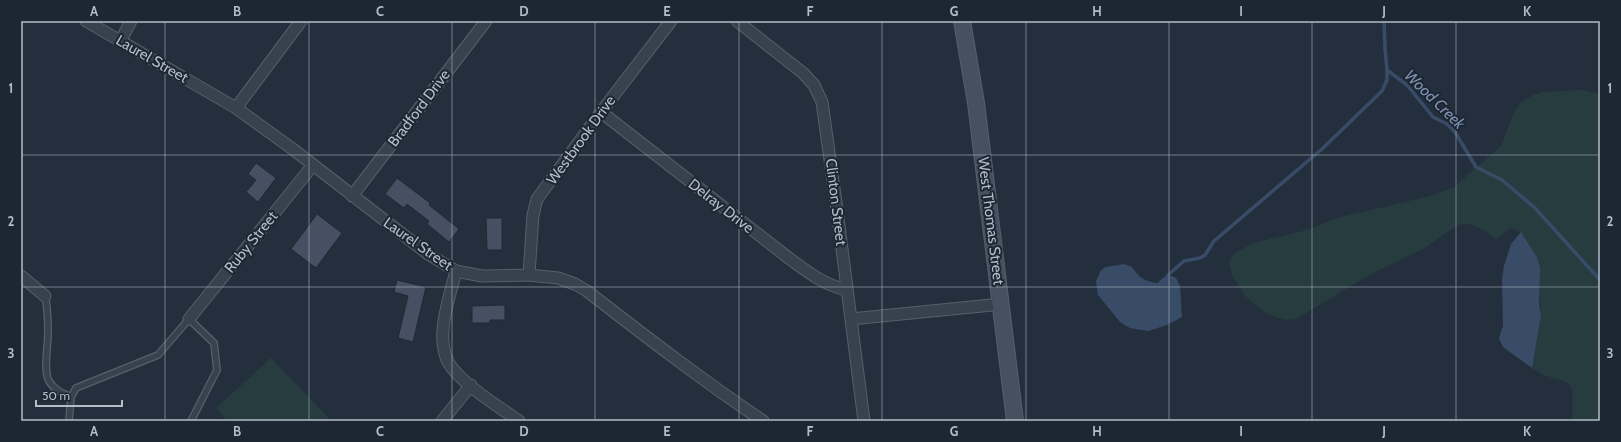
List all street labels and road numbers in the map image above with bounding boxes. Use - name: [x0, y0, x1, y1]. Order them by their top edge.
- street label: Laurel Street: [113, 31, 191, 87]
- street label: Bradford Drive: [384, 66, 454, 150]
- street label: Westbrook Drive: [543, 92, 620, 188]
- street label: West Thomas Street: [974, 156, 1008, 286]
- street label: Clinton Street: [822, 157, 850, 247]
- street label: Delray Drive: [685, 175, 758, 237]
- street label: Ruby Street: [221, 207, 281, 277]
- street label: Laurel Street: [380, 214, 456, 274]

